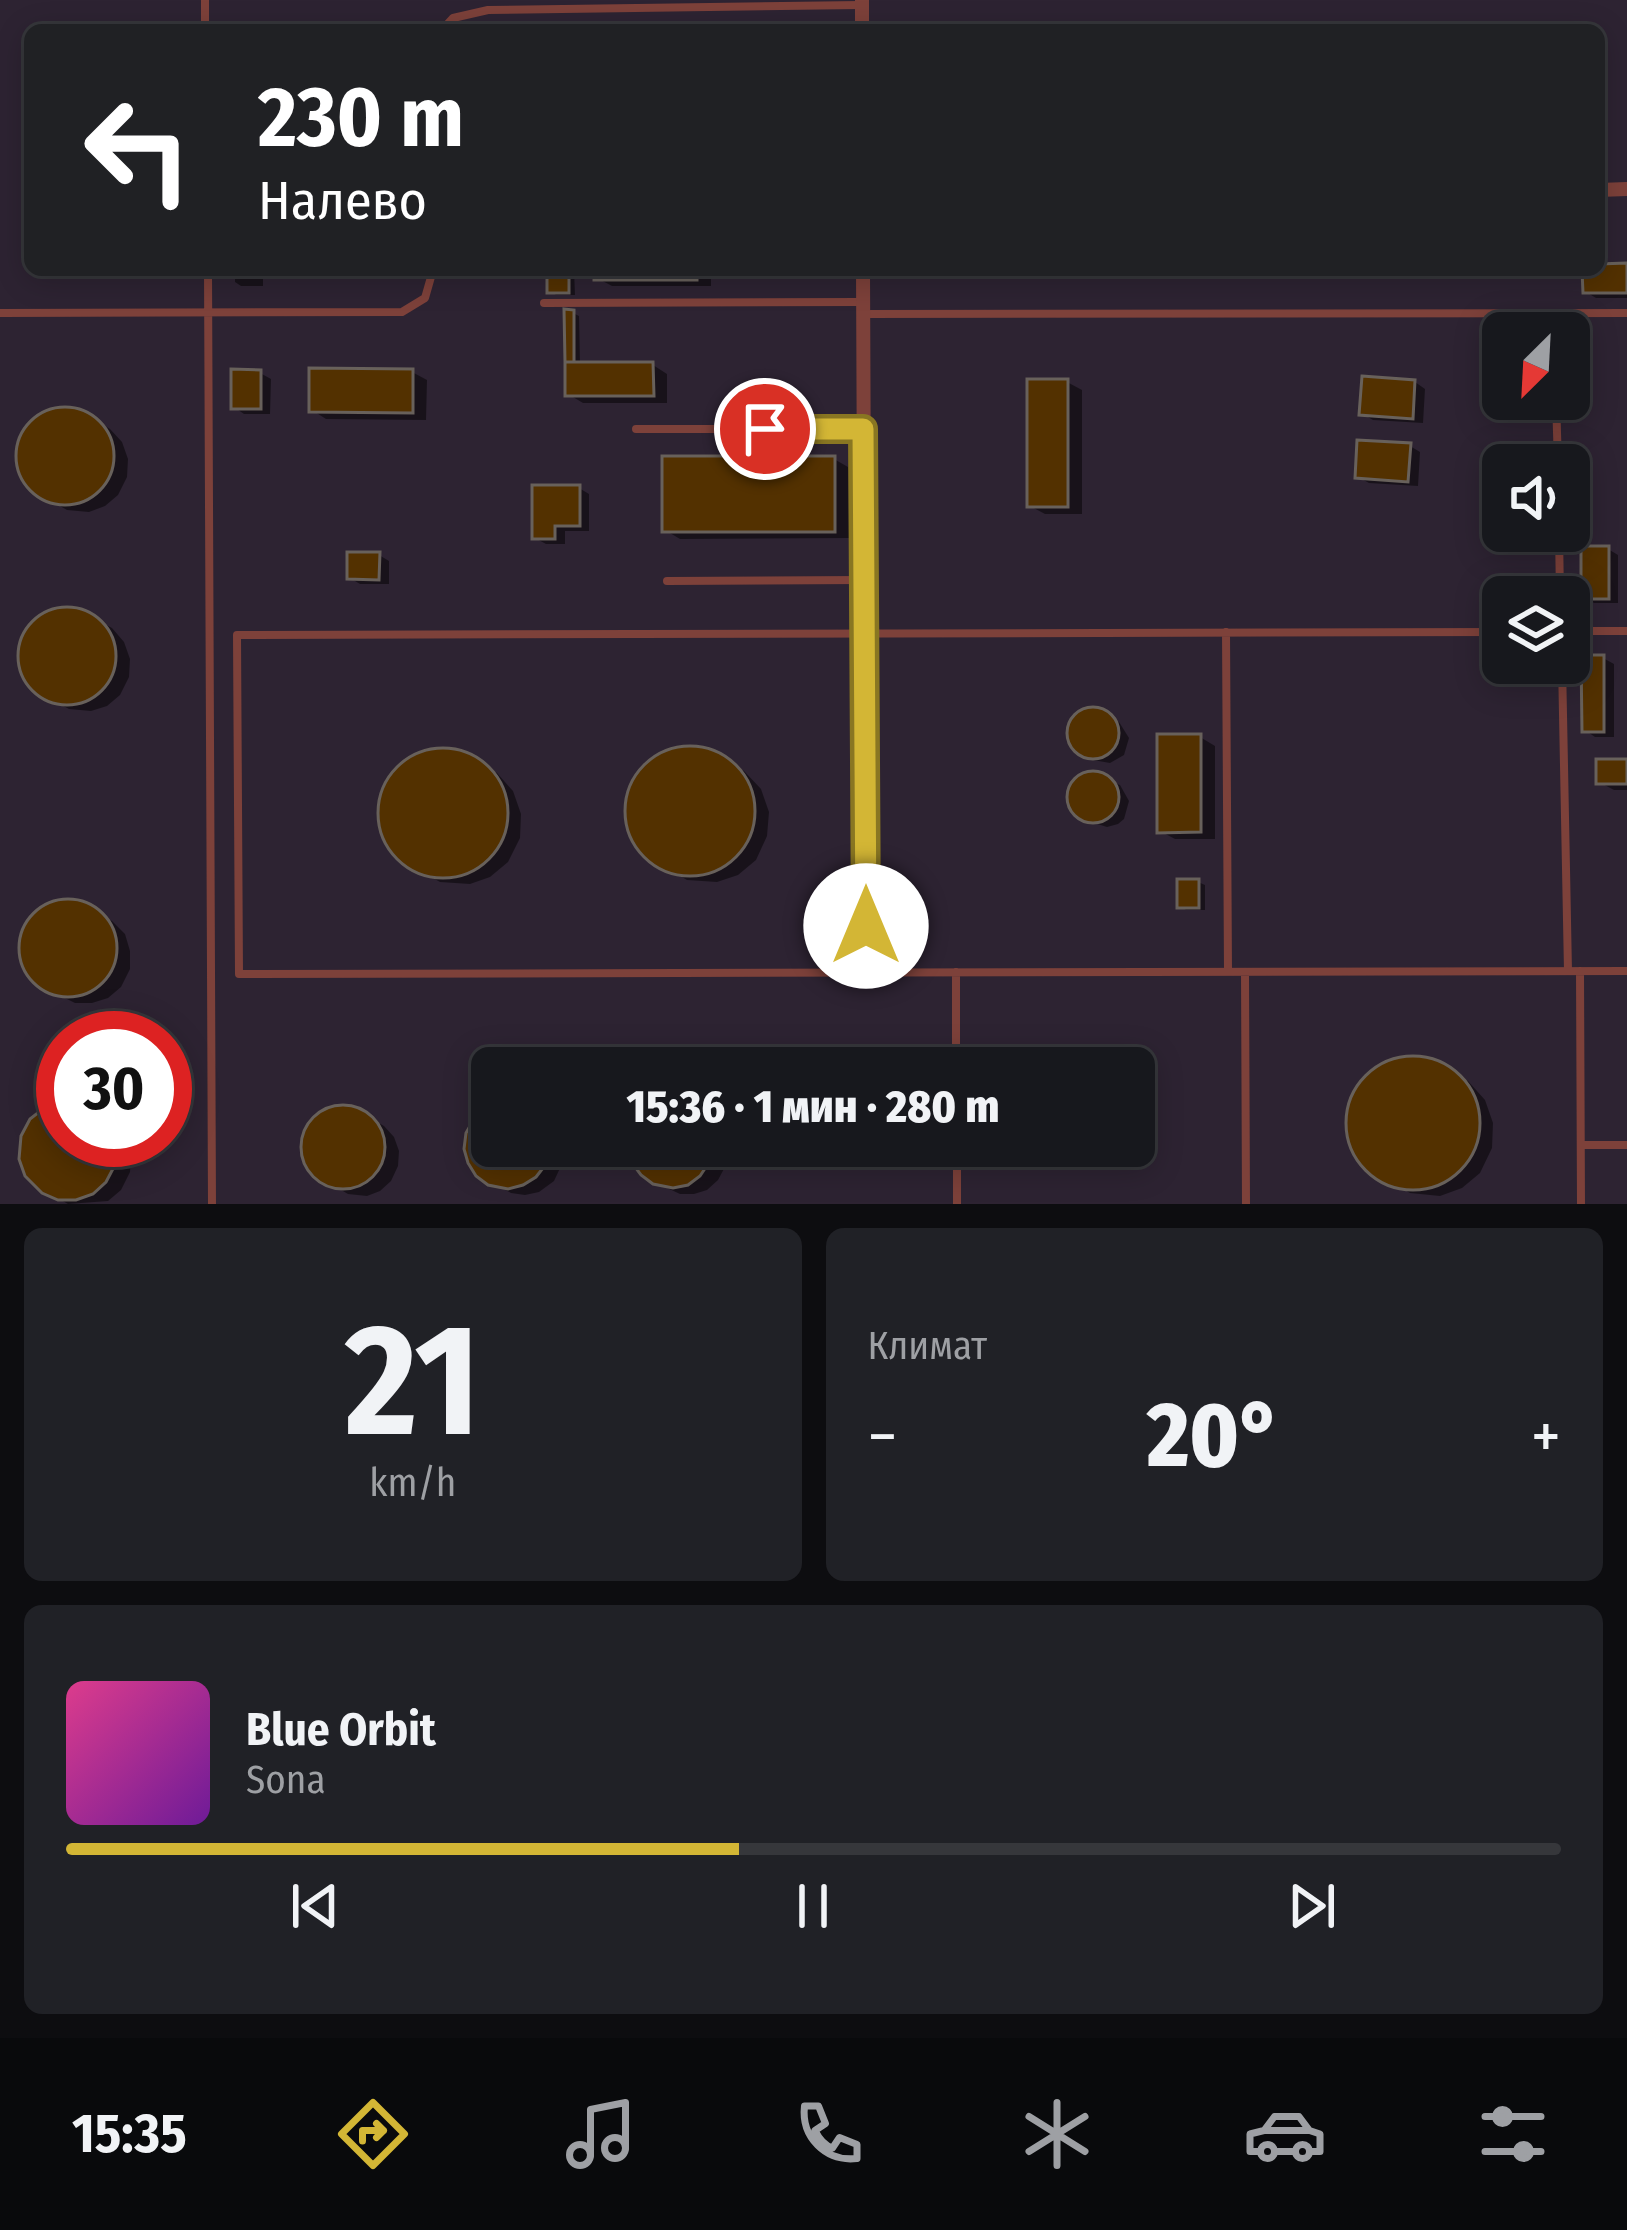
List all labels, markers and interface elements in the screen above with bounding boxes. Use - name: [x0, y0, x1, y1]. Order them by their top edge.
- text: 230 m: [258, 67, 464, 168]
- icon: left: [60, 72, 216, 228]
- text: Налево: [258, 169, 427, 233]
- north arrow: [1482, 312, 1590, 420]
- map controls: [1482, 312, 1590, 684]
- pin: [714, 378, 816, 480]
- icon: arrive: [732, 396, 798, 462]
- button: sound: [1482, 444, 1590, 552]
- button: layers: [1482, 576, 1590, 684]
- position arrow: [803, 863, 929, 989]
- speed limit sign: 30: [36, 1011, 192, 1167]
- text: 15:36 · 1 мин · 280 m: [626, 1080, 1000, 1134]
- text: 21: [345, 1288, 481, 1475]
- text: Климат: [868, 1323, 987, 1369]
- text: 20°: [1147, 1382, 1281, 1490]
- text: −: [868, 1397, 897, 1476]
- text: +: [1531, 1397, 1561, 1476]
- text: km/h: [369, 1460, 456, 1506]
- text: Blue Orbit: [246, 1703, 436, 1757]
- text: Sona: [246, 1757, 326, 1803]
- icon: previous: [282, 1873, 348, 1939]
- icon: pause: [780, 1873, 846, 1939]
- icon: next: [1279, 1873, 1345, 1939]
- icon: directions: [331, 2092, 415, 2176]
- icon: music: [559, 2092, 643, 2176]
- icon: phone: [787, 2092, 871, 2176]
- icon: climate: [1015, 2092, 1099, 2176]
- icon: car: [1243, 2092, 1327, 2176]
- icon: filters: [1471, 2092, 1555, 2176]
- text: 15:35: [72, 2102, 187, 2166]

